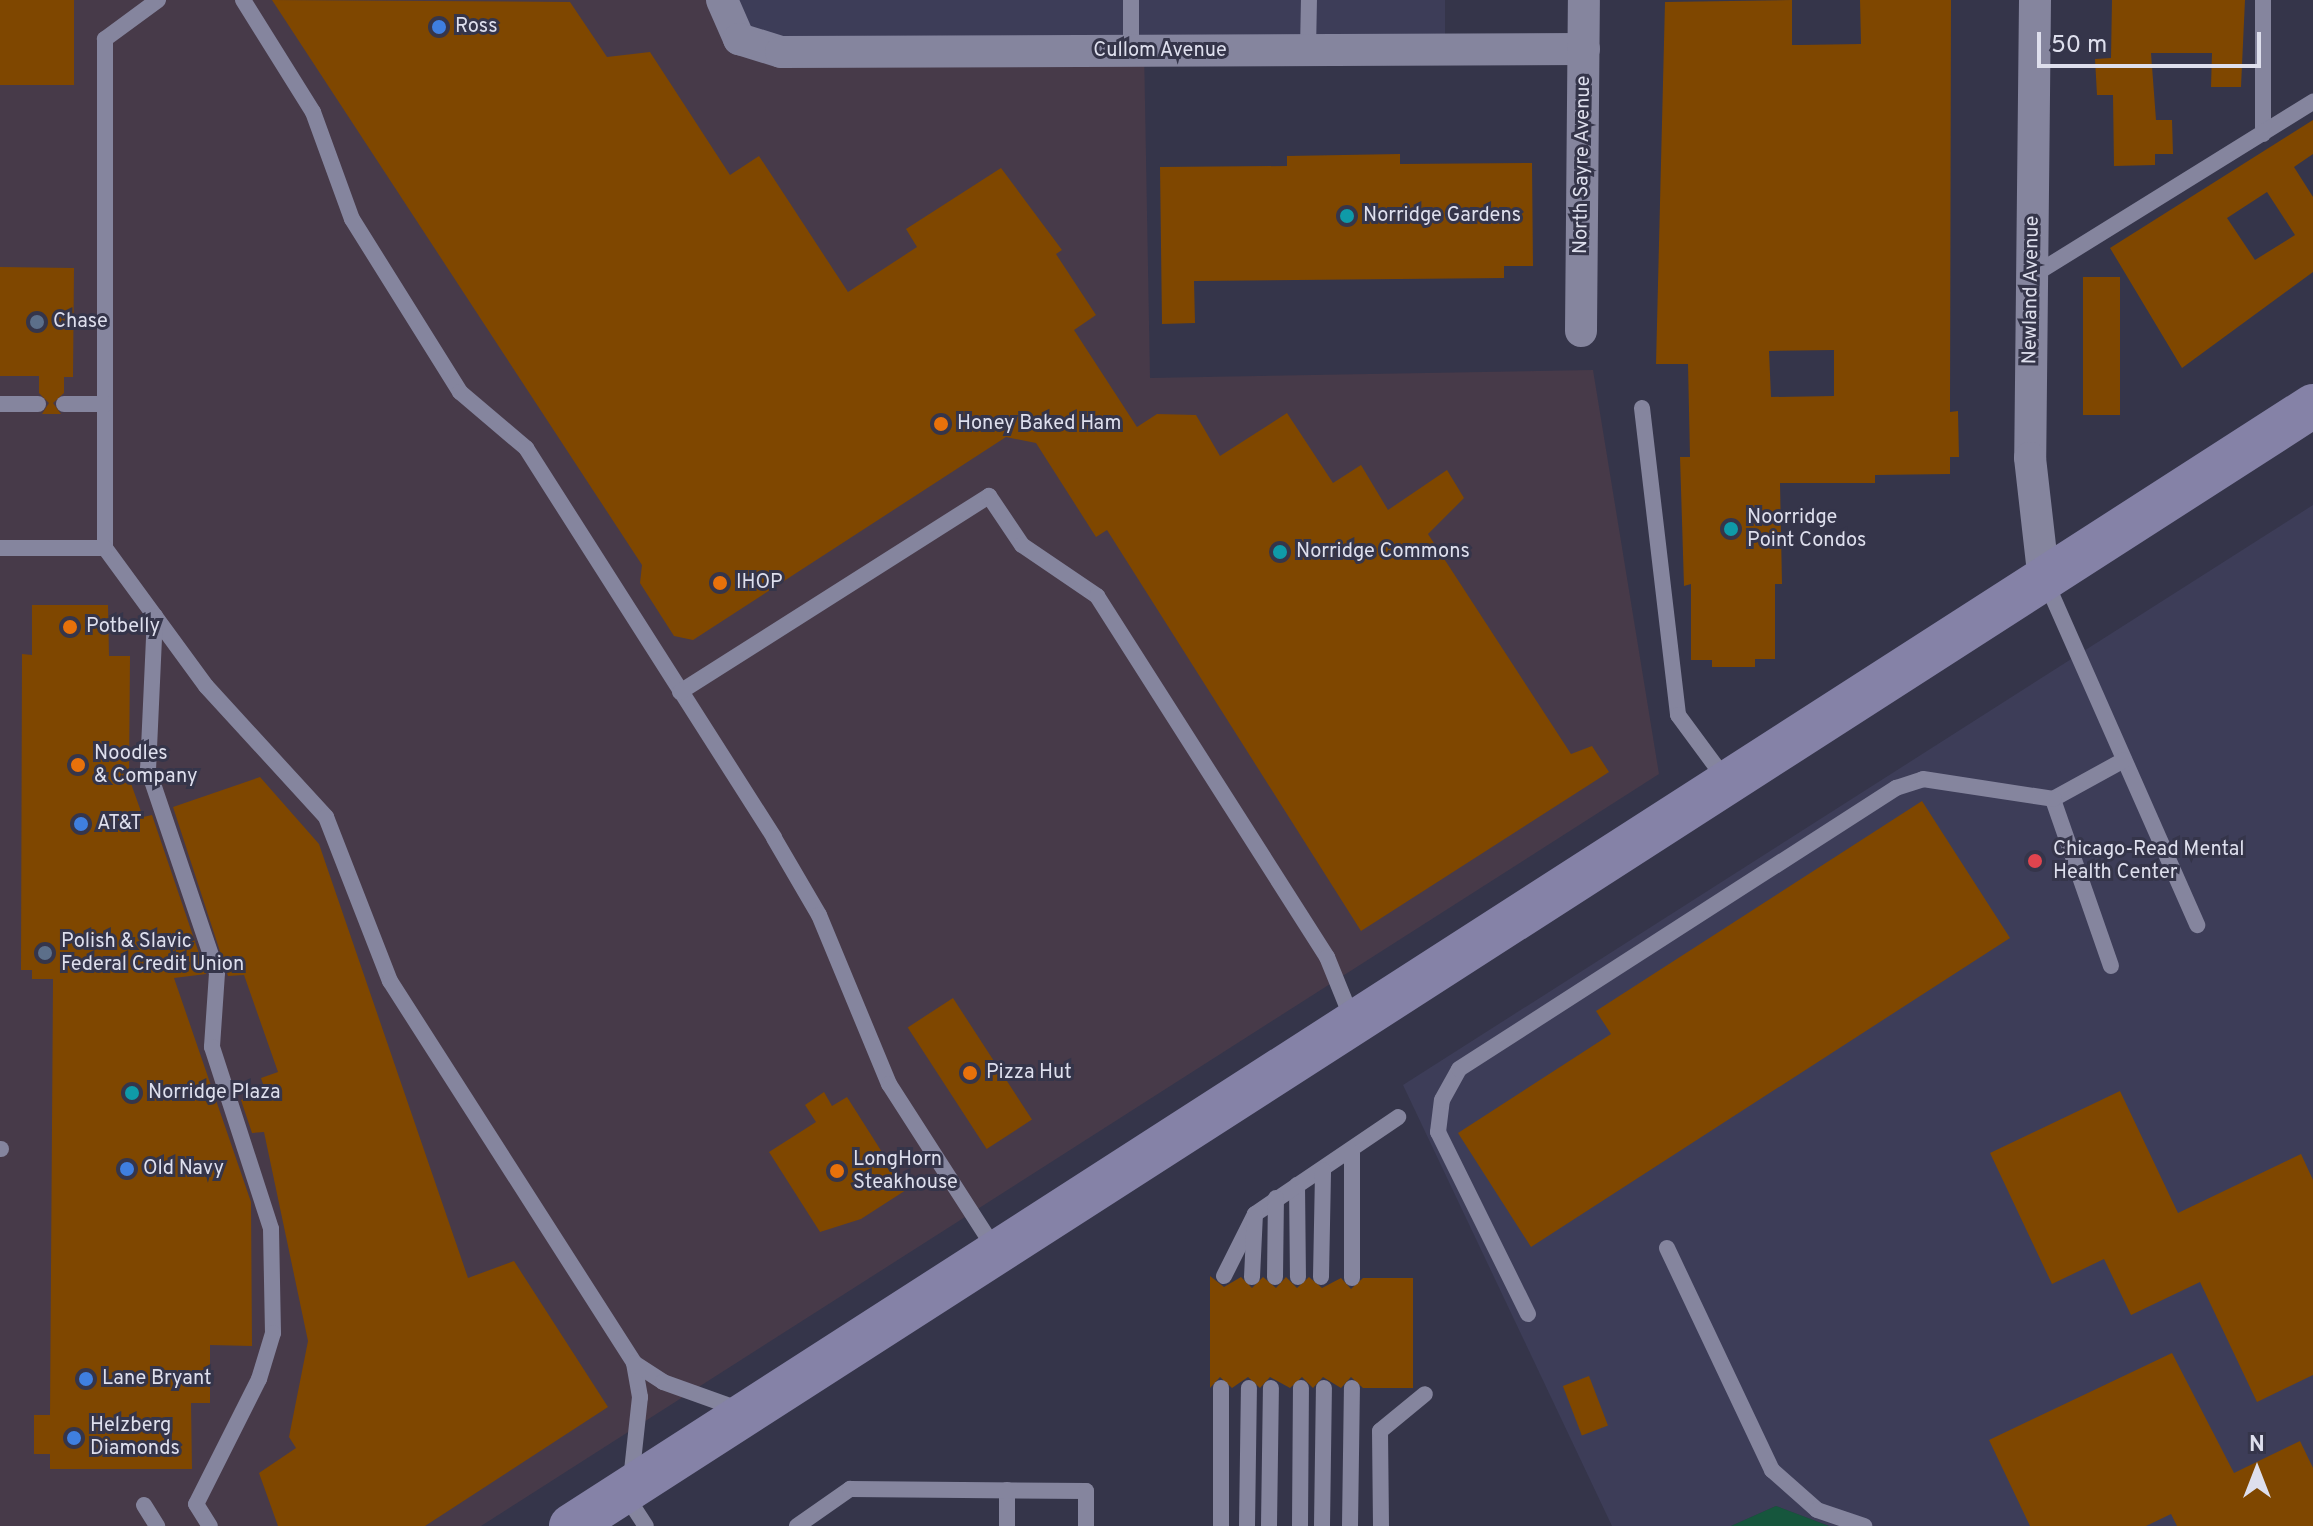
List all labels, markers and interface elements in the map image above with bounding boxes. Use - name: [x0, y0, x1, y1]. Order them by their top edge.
- place label: Ross: [455, 15, 498, 39]
- scale bar: [2041, 16, 2265, 66]
- marker: Ross: [430, 18, 448, 36]
- text: 50 m: [2051, 31, 2107, 61]
- street label: Cullom Avenue: [1093, 39, 1227, 63]
- street label: North Sayre Avenue: [1569, 75, 1597, 255]
- place label: Norridge Gardens: [1363, 204, 1521, 228]
- marker: Norridge Gardens: [1338, 207, 1356, 225]
- street label: Newland Avenue: [2019, 215, 2045, 365]
- place label: Chase: [53, 310, 108, 334]
- marker: Chase: [28, 313, 46, 331]
- place label: Honey Baked Ham: [957, 412, 1121, 436]
- marker: Honey Baked Ham: [932, 415, 950, 433]
- place label: Noorridge Point Condos: [1747, 506, 1866, 553]
- marker: Noorridge Point Condos: [1722, 520, 1740, 538]
- place label: Norridge Commons: [1296, 540, 1470, 564]
- marker: Norridge Commons: [1271, 543, 1289, 561]
- place label: IHOP: [736, 571, 783, 595]
- marker: IHOP: [711, 574, 729, 592]
- place label: Potbelly: [86, 615, 160, 639]
- marker: Potbelly: [61, 618, 79, 636]
- place label: Noodles & Company: [94, 742, 198, 789]
- marker: Noodles & Company: [69, 756, 87, 774]
- place label: AT&T: [97, 812, 142, 836]
- marker: AT&T: [72, 815, 90, 833]
- place label: Chicago-Read Mental Health Center: [2053, 838, 2244, 885]
- marker: Chicago-Read Mental Health Center: [2024, 850, 2046, 872]
- place label: Polish & Slavic Federal Credit Union: [61, 930, 244, 977]
- marker: Polish & Slavic Federal Credit Union: [36, 944, 54, 962]
- place label: Pizza Hut: [986, 1061, 1072, 1085]
- marker: Pizza Hut: [961, 1064, 979, 1082]
- place label: Norridge Plaza: [148, 1081, 281, 1105]
- marker: Norridge Plaza: [123, 1084, 141, 1102]
- place label: LongHorn Steakhouse: [853, 1148, 958, 1195]
- place label: Old Navy: [143, 1157, 224, 1181]
- marker: Old Navy: [118, 1160, 136, 1178]
- marker: LongHorn Steakhouse: [828, 1162, 846, 1180]
- place label: Lane Bryant: [102, 1367, 212, 1391]
- marker: Lane Bryant: [77, 1370, 95, 1388]
- place label: Helzberg Diamonds: [90, 1414, 180, 1461]
- marker: Helzberg Diamonds: [65, 1429, 83, 1447]
- north arrow: [2217, 1430, 2297, 1510]
- text: N: [2249, 1432, 2265, 1459]

